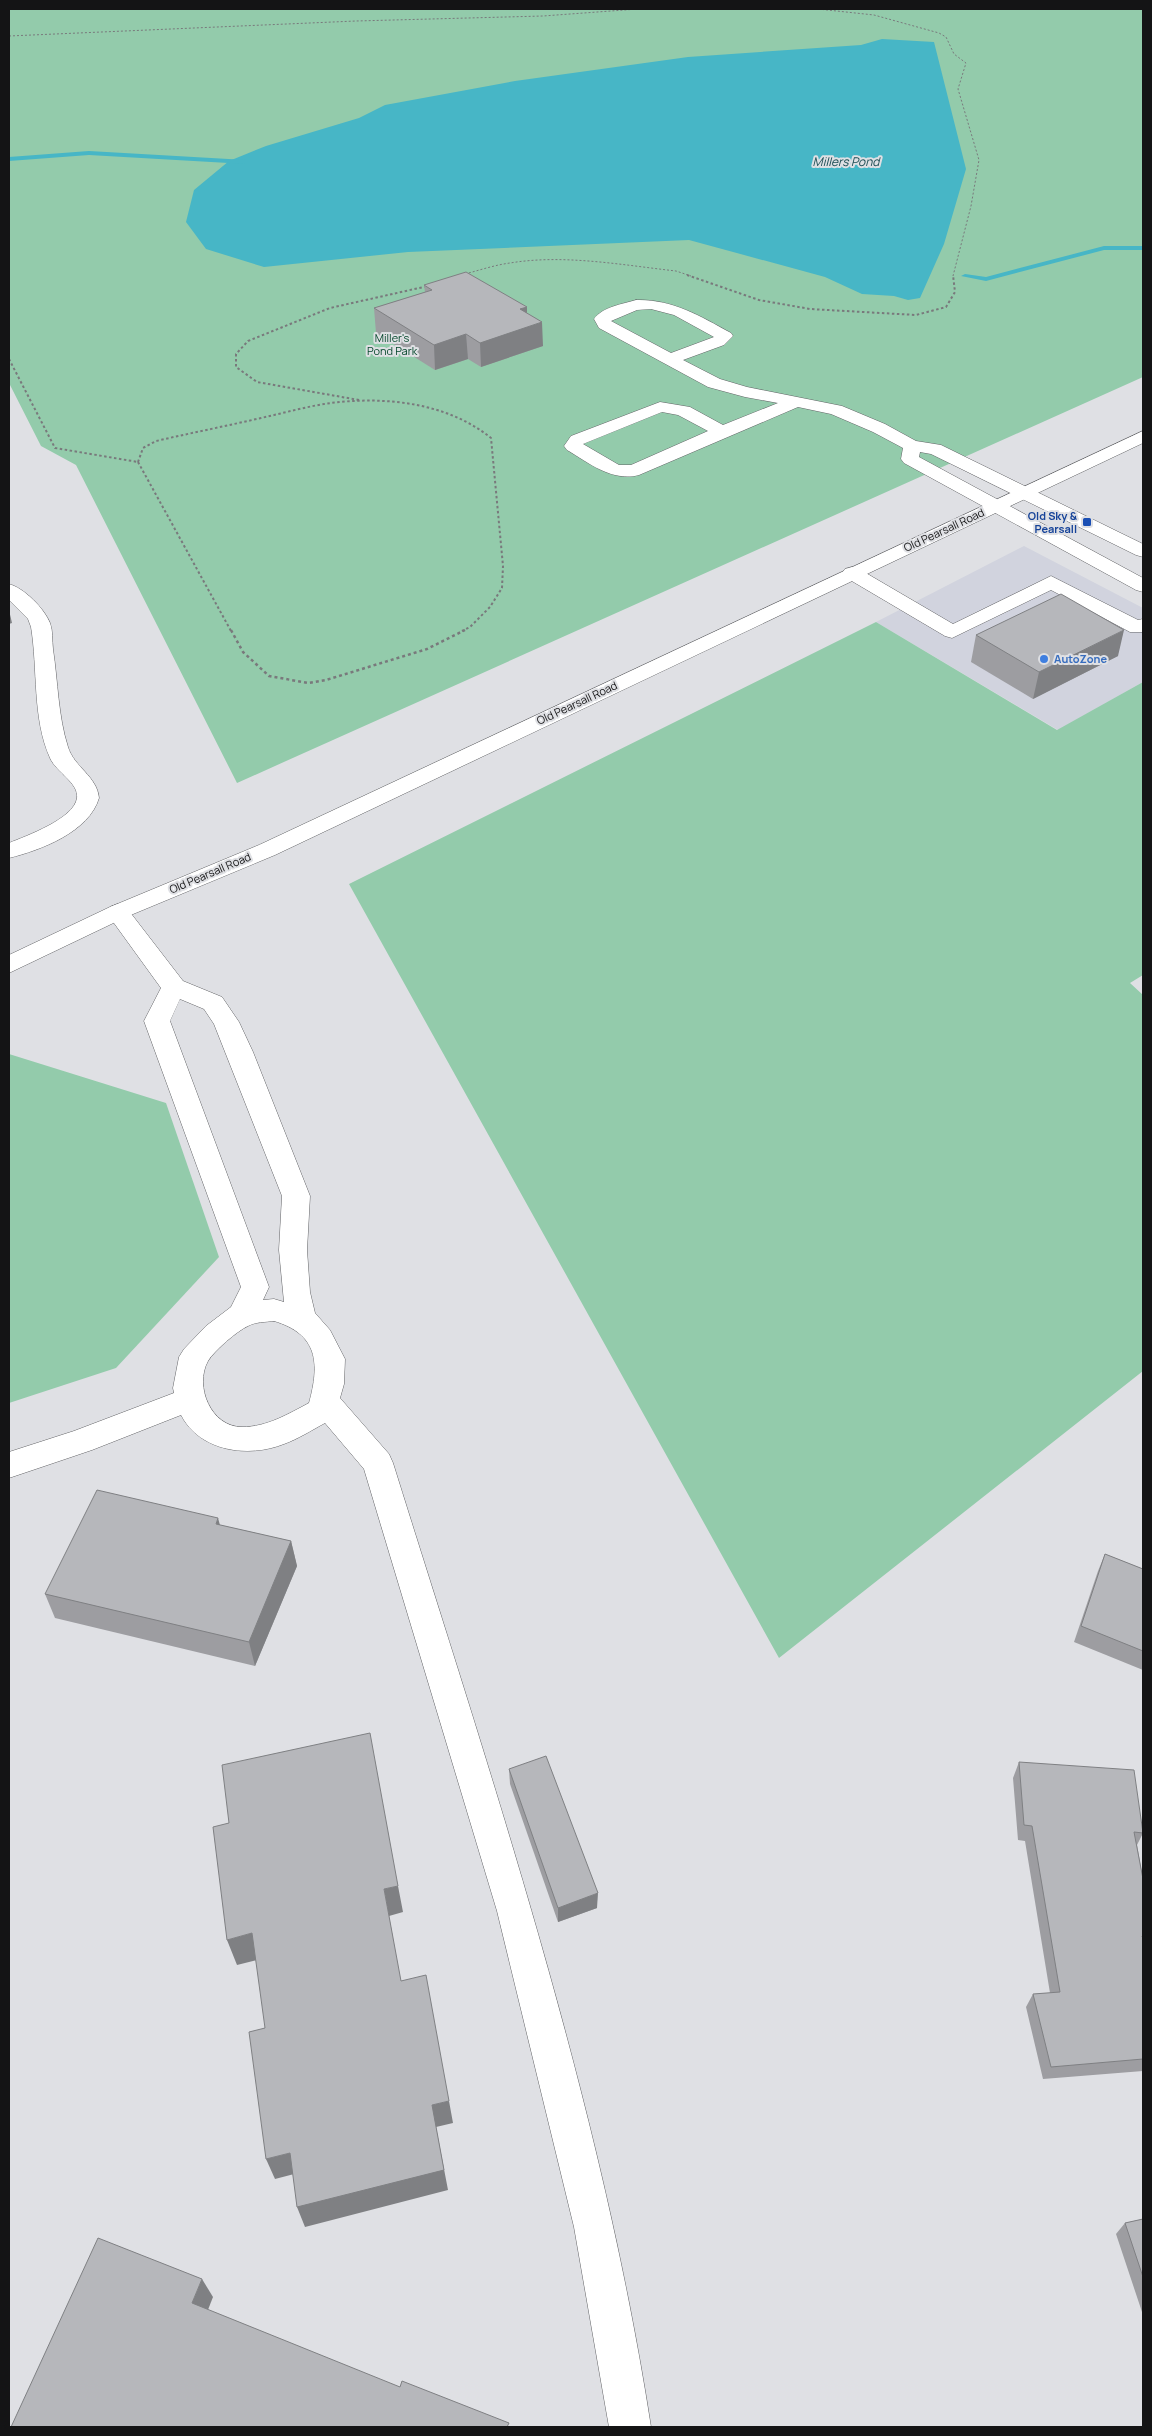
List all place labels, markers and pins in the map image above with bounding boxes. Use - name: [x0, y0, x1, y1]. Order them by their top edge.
- place label: Old Sky & Pearsall: [1028, 508, 1078, 536]
- marker: Old Sky & Pearsall: [1081, 516, 1093, 528]
- place label: AutoZone: [1054, 651, 1107, 666]
- marker: AutoZone: [1038, 653, 1050, 665]

